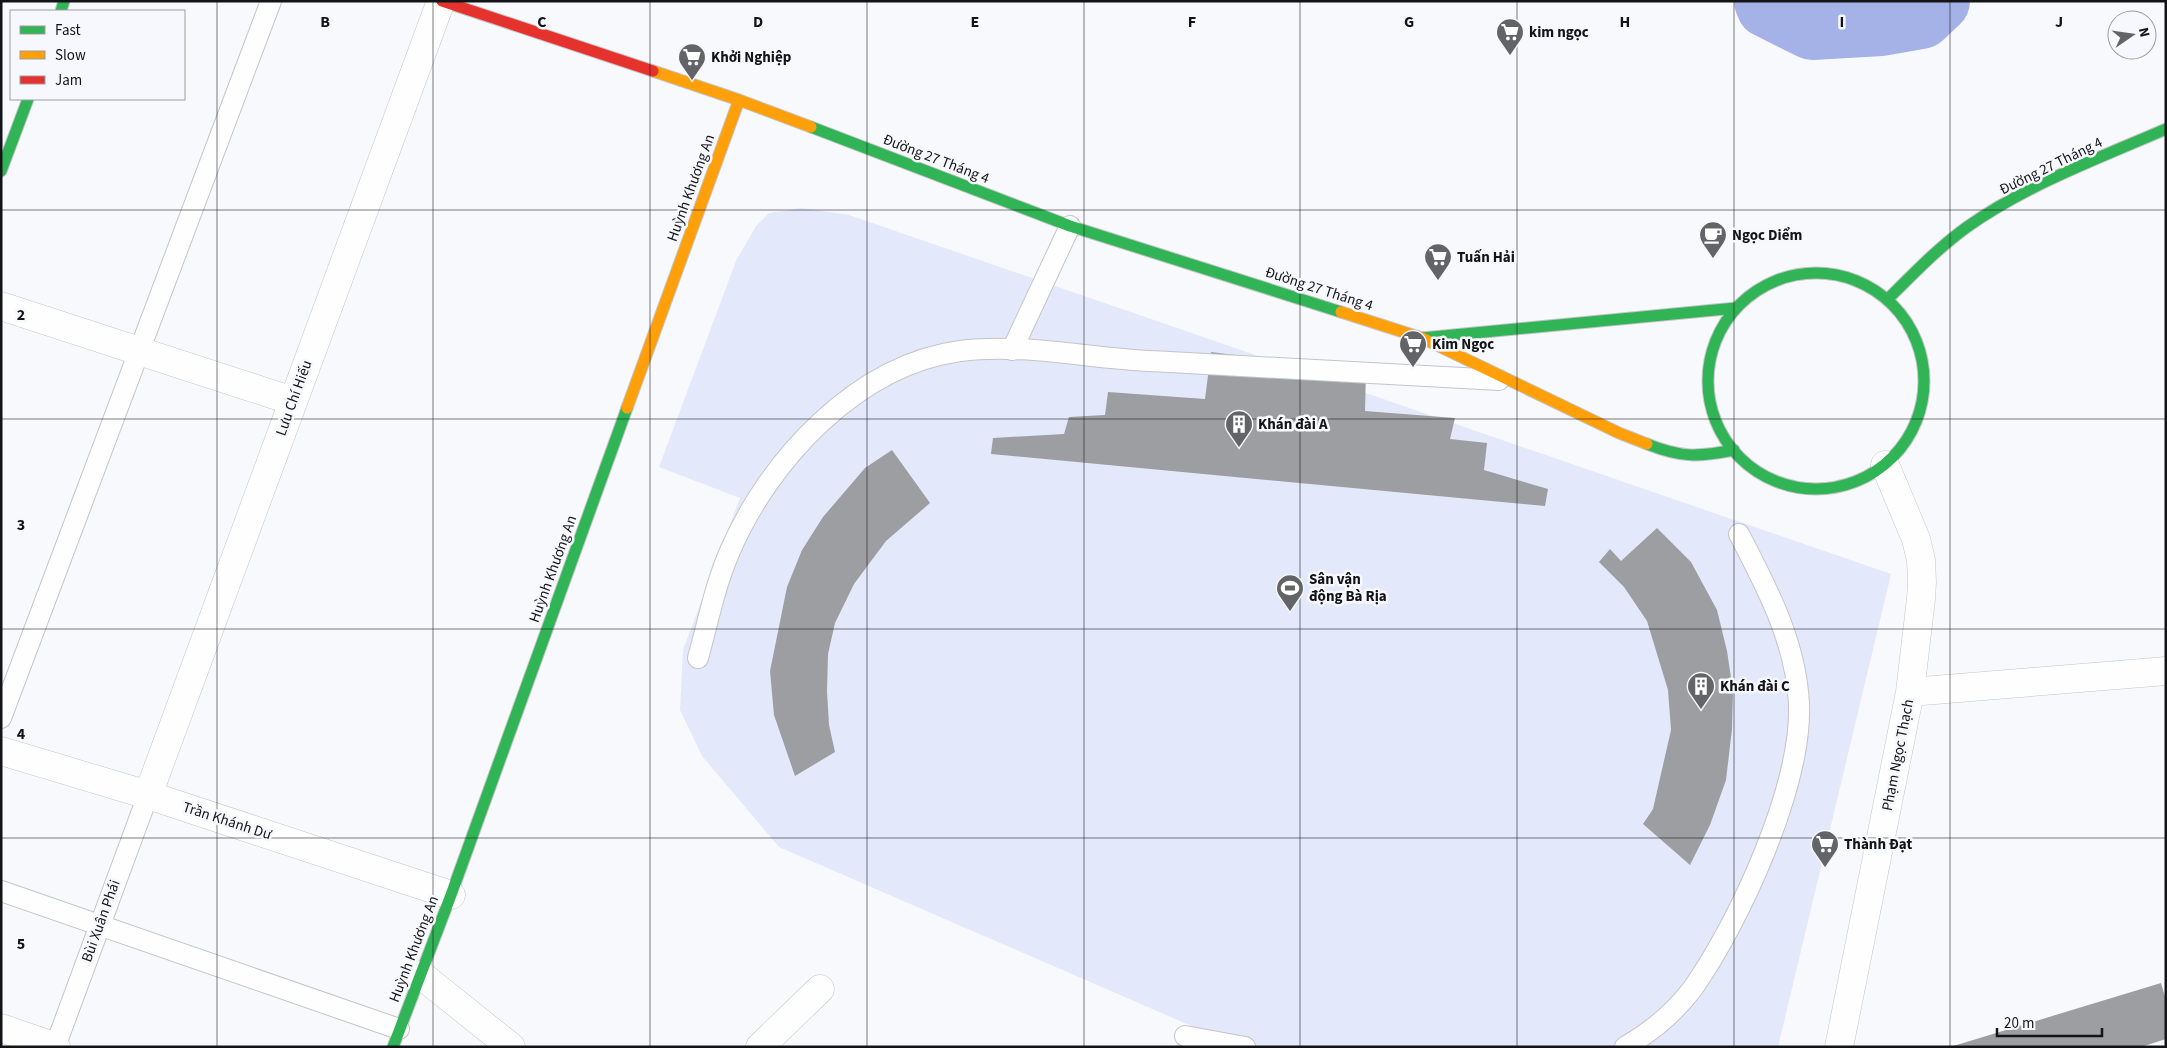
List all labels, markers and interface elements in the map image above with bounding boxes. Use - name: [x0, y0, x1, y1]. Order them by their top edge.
- legend: [10, 10, 185, 100]
- north arrow: [2107, 10, 2157, 60]
- text: B: [320, 11, 330, 33]
- text: C: [537, 11, 547, 33]
- text: D: [753, 11, 763, 33]
- text: E: [971, 11, 979, 33]
- text: F: [1188, 11, 1196, 33]
- text: G: [1404, 11, 1414, 33]
- text: H: [1620, 11, 1630, 33]
- text: I: [1840, 11, 1844, 33]
- text: J: [2055, 11, 2063, 33]
- supermarket icon: kim ngọc: [1495, 17, 1525, 56]
- text: Fast: [55, 20, 81, 41]
- place label: kim ngọc: [1529, 22, 1589, 43]
- text: N: [2133, 26, 2154, 39]
- supermarket icon: Khởi Nghiệp: [677, 42, 707, 81]
- text: Slow: [55, 45, 86, 66]
- place label: Khởi Nghiệp: [711, 47, 792, 68]
- text: Jam: [55, 70, 82, 91]
- street label: Đường 27 Tháng 4: [880, 129, 993, 189]
- street label: Huỳnh Khương An: [662, 132, 720, 244]
- street label: Đường 27 Tháng 4: [1996, 132, 2107, 200]
- cafe icon: Ngọc Diểm: [1698, 220, 1728, 259]
- place label: Ngọc Diểm: [1732, 225, 1802, 246]
- supermarket icon: Tuấn Hải: [1423, 242, 1453, 281]
- place label: Tuấn Hải: [1457, 247, 1515, 268]
- street label: Đường 27 Tháng 4: [1262, 262, 1376, 317]
- text: 2: [17, 304, 25, 326]
- supermarket icon: Kim Ngọc: [1398, 329, 1428, 368]
- place label: Kim Ngọc: [1432, 334, 1494, 355]
- street label: Lưu Chí Hiếu: [271, 357, 317, 439]
- building icon: Khán đài A: [1224, 409, 1254, 448]
- place label: Khán đài A: [1258, 414, 1328, 435]
- street label: Huỳnh Khương An: [524, 513, 582, 625]
- text: 3: [17, 514, 25, 536]
- place label: Sân vận động Bà Rịa: [1309, 569, 1387, 607]
- sports icon: Sân vận động Bà Rịa: [1275, 573, 1305, 612]
- building icon: Khán đài C: [1686, 671, 1716, 710]
- place label: Khán đài C: [1720, 676, 1790, 697]
- street label: Phạm Ngọc Thạch: [1877, 697, 1919, 813]
- text: 4: [17, 723, 26, 745]
- street label: Trần Khánh Dư: [180, 797, 275, 845]
- supermarket icon: Thành Đạt: [1810, 829, 1840, 868]
- place label: Thành Đạt: [1844, 834, 1912, 855]
- street label: Bùi Xuân Phái: [76, 877, 126, 965]
- street label: Huỳnh Khương An: [384, 893, 444, 1005]
- text: 5: [17, 933, 25, 955]
- scale bar: [1997, 1006, 2102, 1038]
- text: 20 m: [2004, 1013, 2034, 1034]

